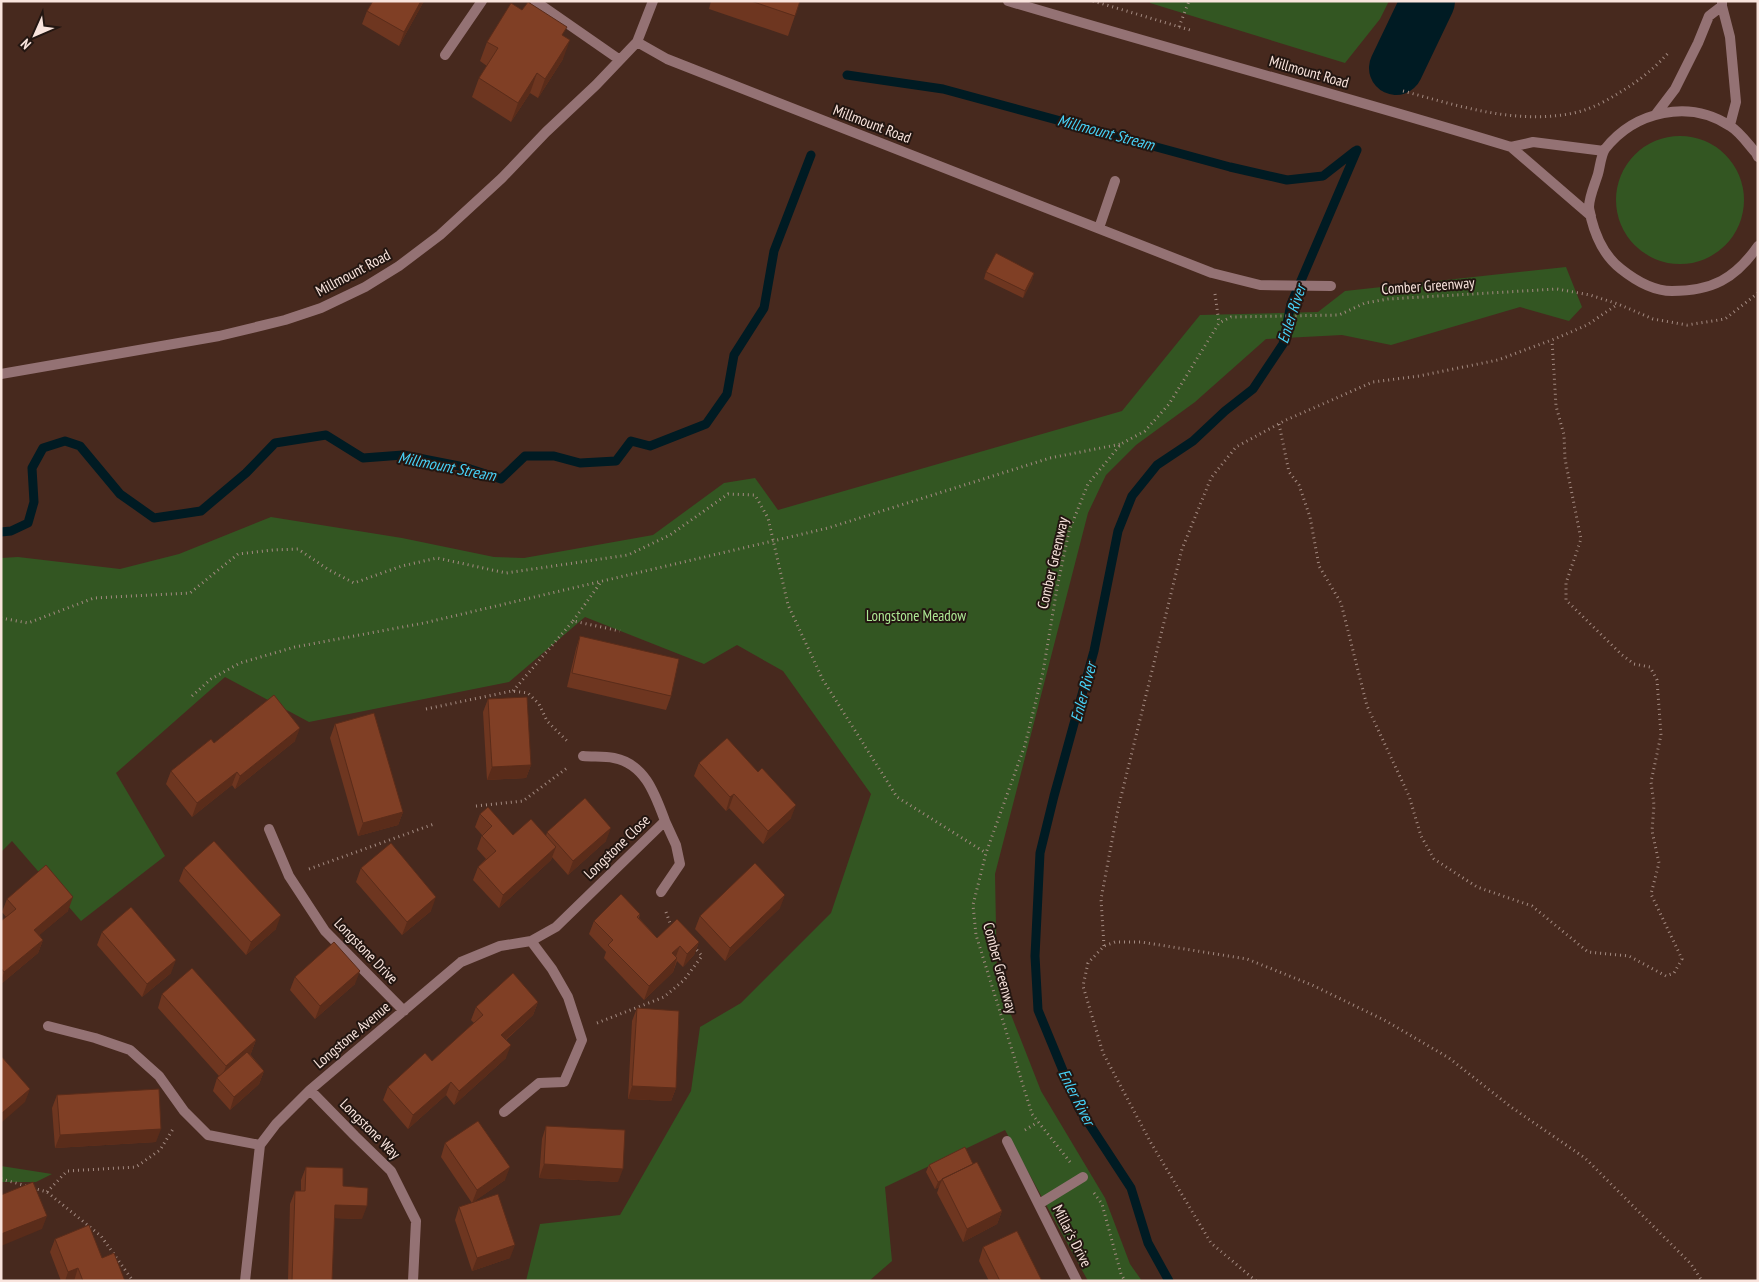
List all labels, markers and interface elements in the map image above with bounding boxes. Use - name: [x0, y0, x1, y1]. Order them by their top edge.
- north arrow: [10, 10, 60, 60]
- text: N: [17, 35, 35, 53]
- street label: Millmount Road: [1267, 51, 1351, 92]
- street label: Millmount Road: [830, 100, 914, 147]
- water label: Millmount Stream: [1055, 109, 1158, 155]
- street label: Millmount Road: [312, 245, 393, 300]
- street label: Comber Greenway: [1381, 273, 1476, 298]
- water label: Enler River: [1272, 280, 1311, 346]
- water label: Millmount Stream: [396, 447, 499, 486]
- street label: Comber Greenway: [1033, 515, 1072, 611]
- park label: Longstone Meadow: [866, 606, 966, 625]
- water label: Enler River: [1066, 658, 1101, 724]
- street label: Longstone Close: [580, 810, 654, 883]
- street label: Longstone Drive: [330, 914, 402, 987]
- street label: Comber Greenway: [979, 920, 1022, 1016]
- street label: Longstone Avenue: [310, 997, 394, 1072]
- water label: Enler River: [1054, 1066, 1101, 1131]
- street label: Longstone Way: [336, 1094, 405, 1163]
- street label: Millar's Drive: [1049, 1201, 1096, 1270]

